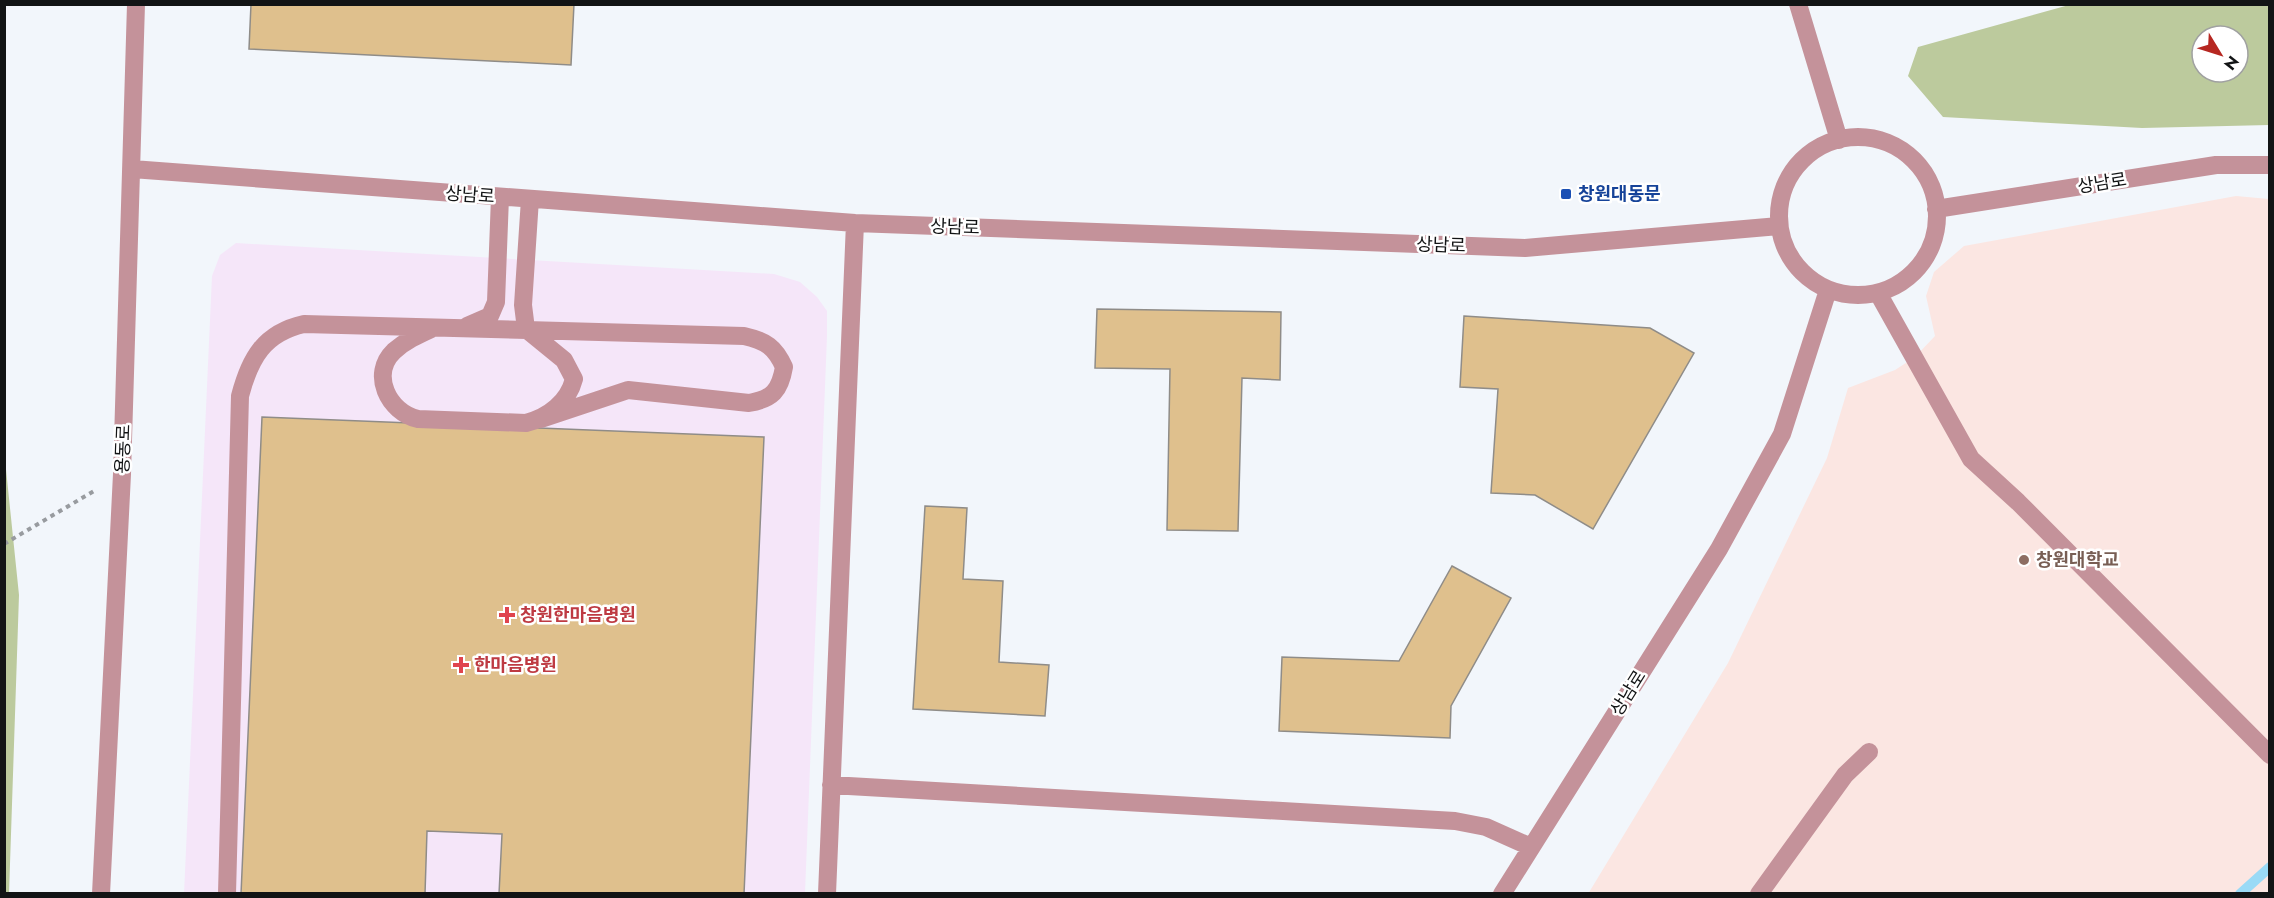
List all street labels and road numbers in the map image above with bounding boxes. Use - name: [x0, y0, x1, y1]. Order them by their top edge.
- street label: 상남로: [2075, 166, 2129, 200]
- street label: 상남로: [444, 180, 496, 210]
- street label: 상남로: [930, 213, 980, 241]
- street label: 상남로: [1416, 231, 1466, 259]
- street label: 용동로: [109, 424, 137, 474]
- street label: 상남로: [1604, 665, 1652, 721]

